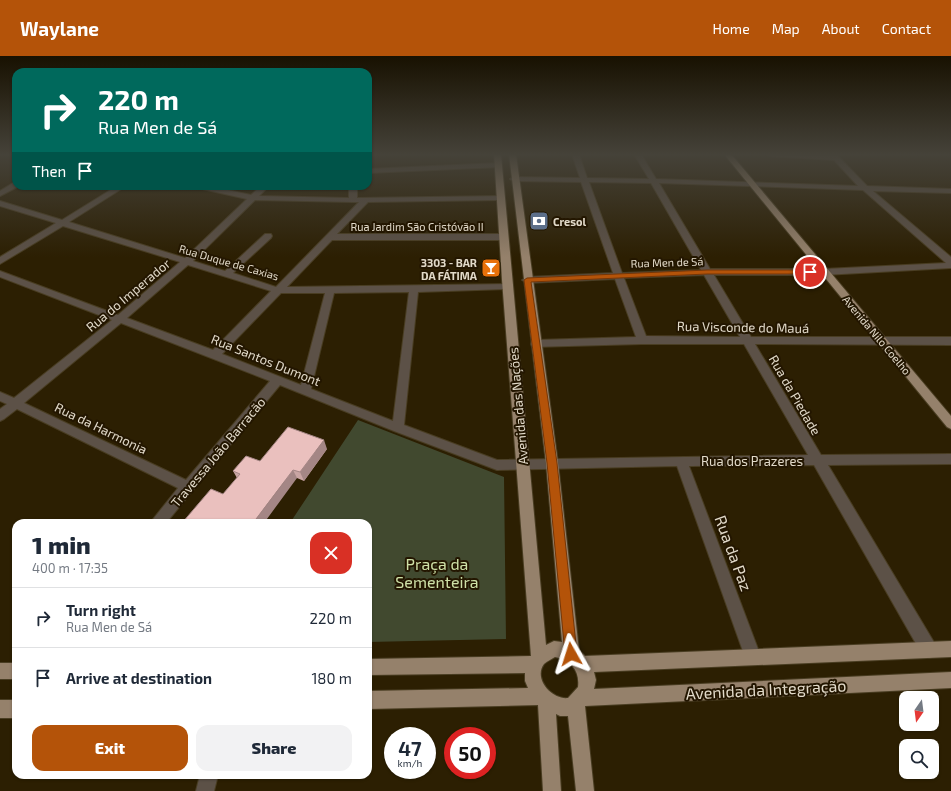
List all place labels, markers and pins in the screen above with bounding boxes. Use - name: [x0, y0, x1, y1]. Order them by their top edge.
- bank icon: Cresol: [528, 210, 550, 232]
- place label: Cresol: [553, 215, 587, 228]
- pin: [793, 255, 827, 289]
- place label: 3303 - BAR DA FÁTIMA: [421, 256, 478, 282]
- bar icon: 3303 - BAR DA FÁTIMA: [480, 257, 502, 279]

